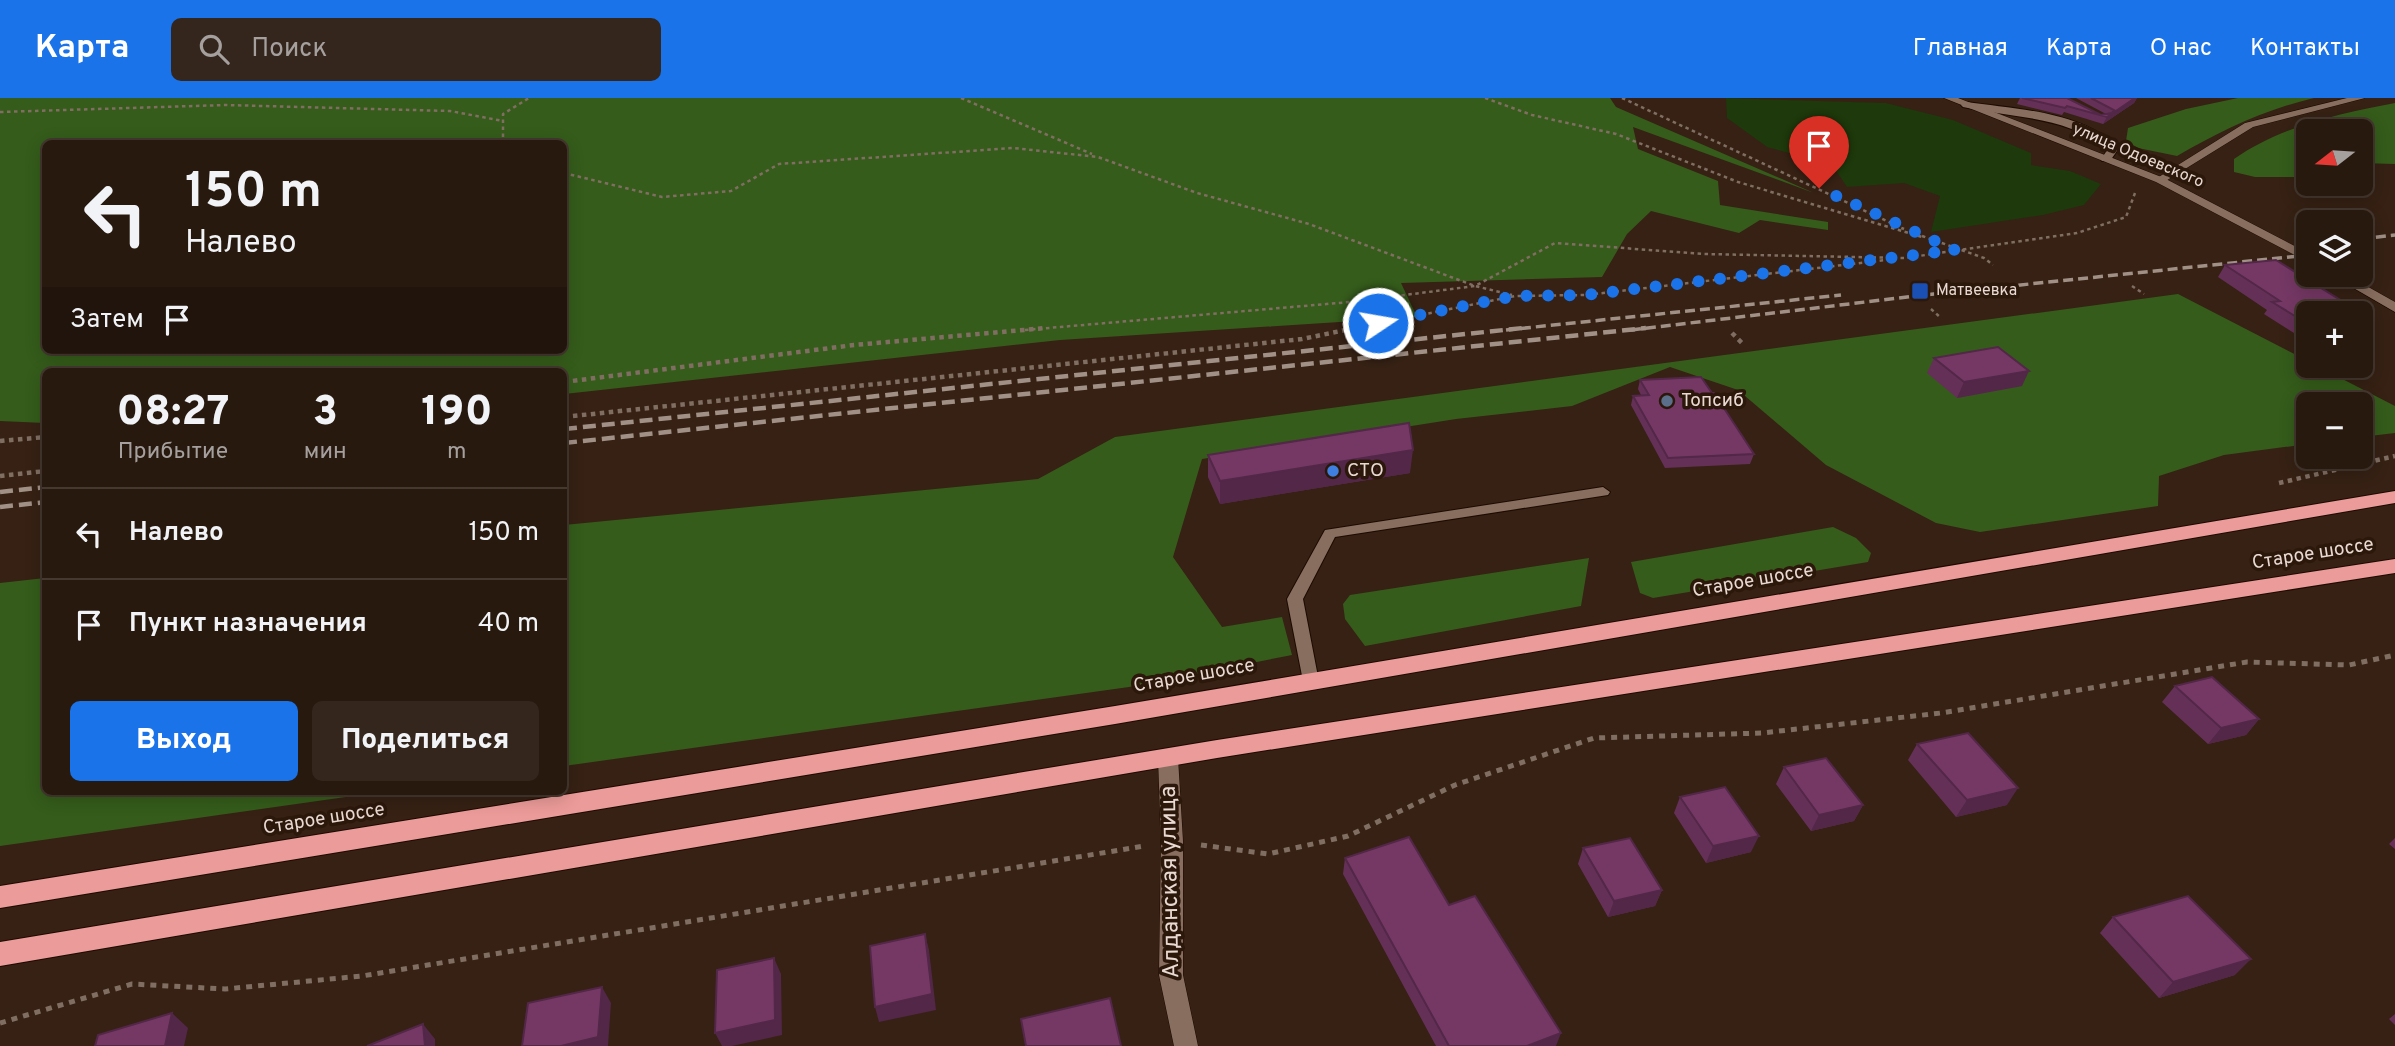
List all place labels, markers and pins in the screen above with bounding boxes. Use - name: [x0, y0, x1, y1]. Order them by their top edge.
- pin: [1789, 116, 1849, 188]
- marker: Матвеевка: [1910, 281, 1930, 301]
- place label: Матвеевка: [1936, 281, 2017, 301]
- place label: Топсиб: [1681, 389, 1744, 413]
- marker: Топсиб: [1659, 393, 1675, 409]
- place label: СТО: [1347, 459, 1384, 483]
- marker: СТО: [1325, 463, 1341, 479]

